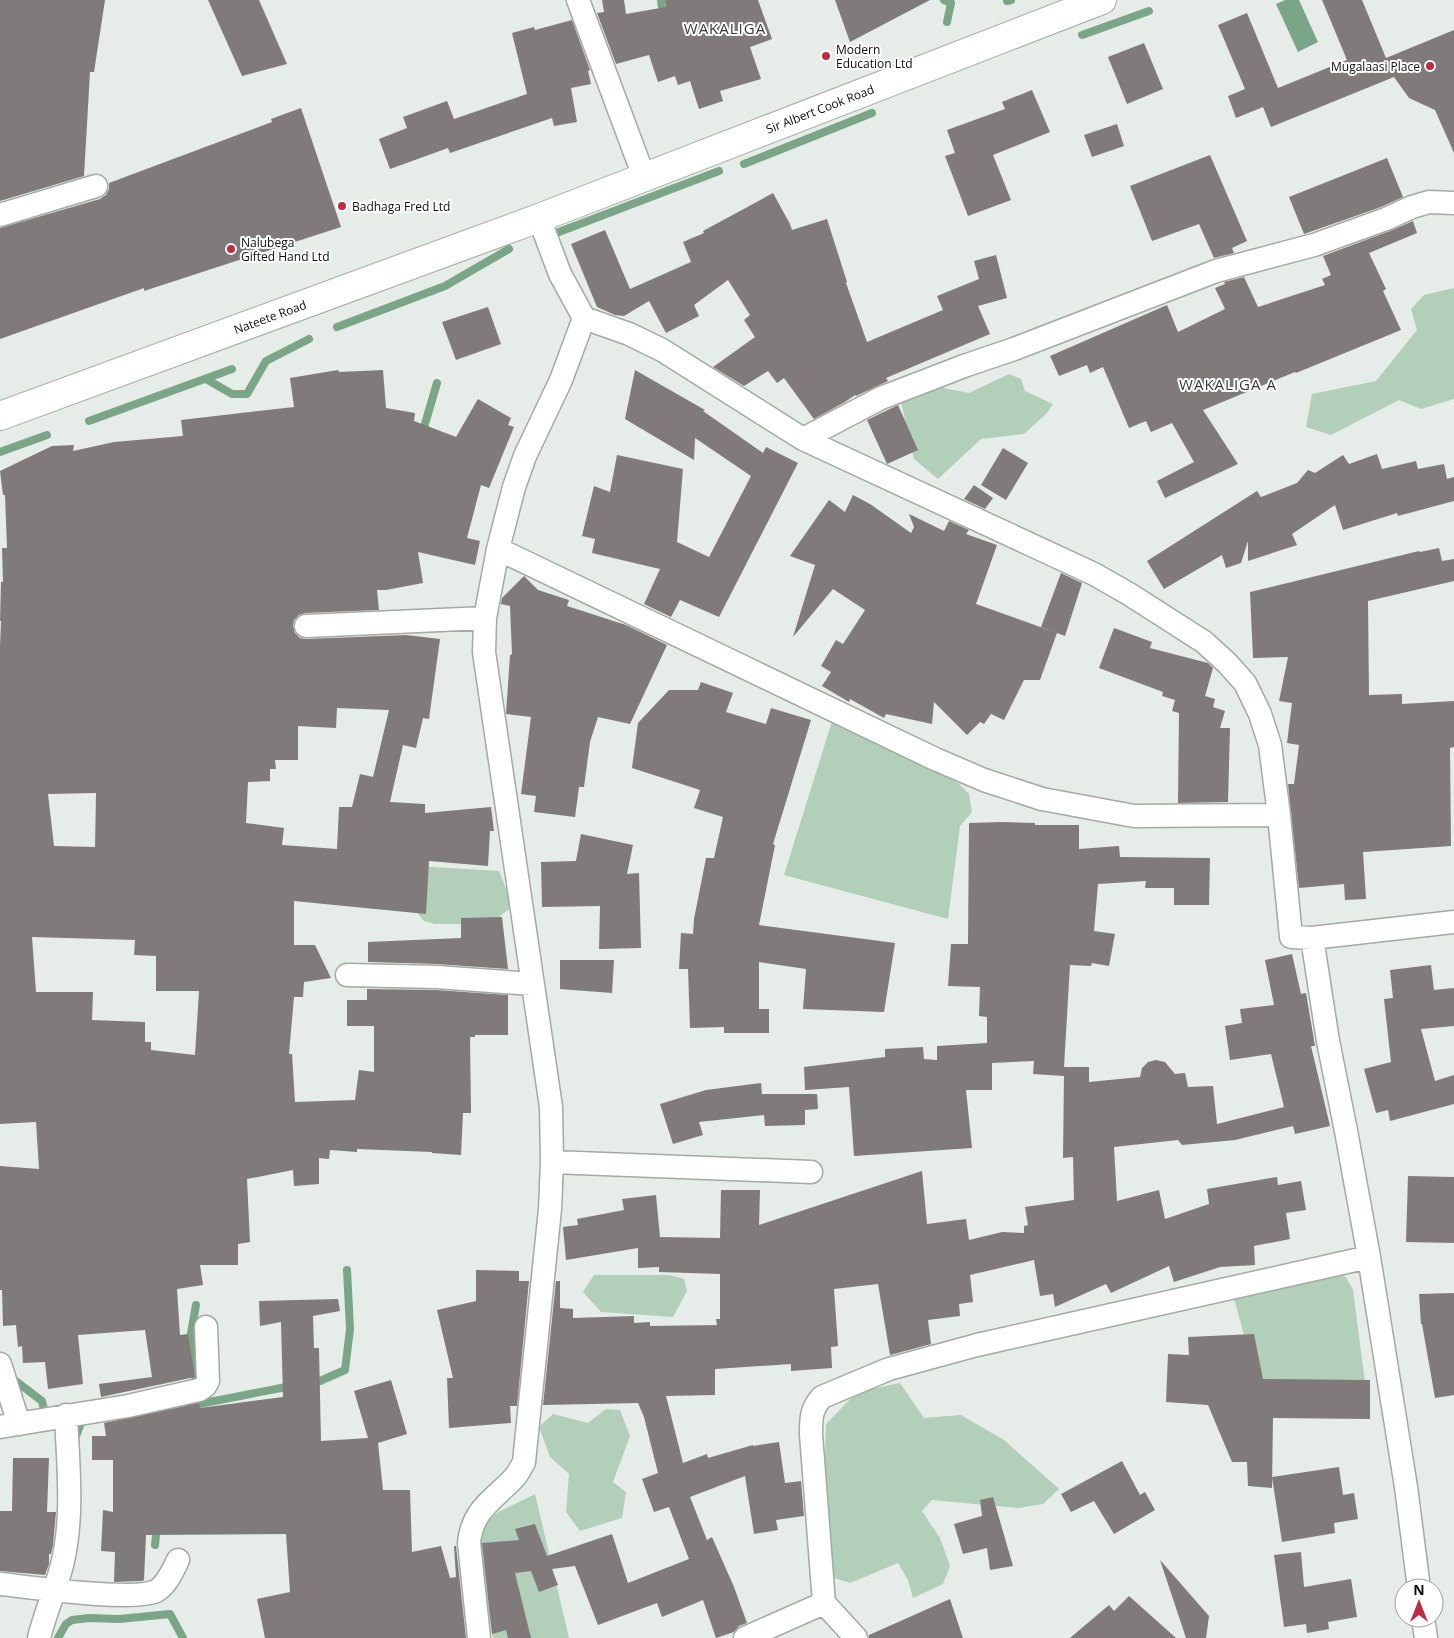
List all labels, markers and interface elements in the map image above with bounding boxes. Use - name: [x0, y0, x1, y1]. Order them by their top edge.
- district label: WAKALIGA: [684, 18, 766, 38]
- place label: Modern Education Ltd: [836, 41, 913, 72]
- marker: Modern Education Ltd: [820, 50, 832, 62]
- place label: Mugalaasi Place: [1331, 58, 1420, 75]
- marker: Mugalaasi Place: [1424, 60, 1436, 72]
- street label: Sir Albert Cook Road: [763, 81, 877, 137]
- place label: Badhaga Fred Ltd: [352, 198, 450, 215]
- marker: Badhaga Fred Ltd: [336, 200, 348, 212]
- place label: Nalubega Gifted Hand Ltd: [241, 234, 329, 265]
- marker: Nalubega Gifted Hand Ltd: [225, 243, 237, 255]
- street label: Nateete Road: [231, 296, 309, 338]
- district label: WAKALIGA A: [1179, 374, 1277, 394]
- north arrow: [1394, 1578, 1444, 1628]
- text: N: [1413, 1580, 1425, 1599]

